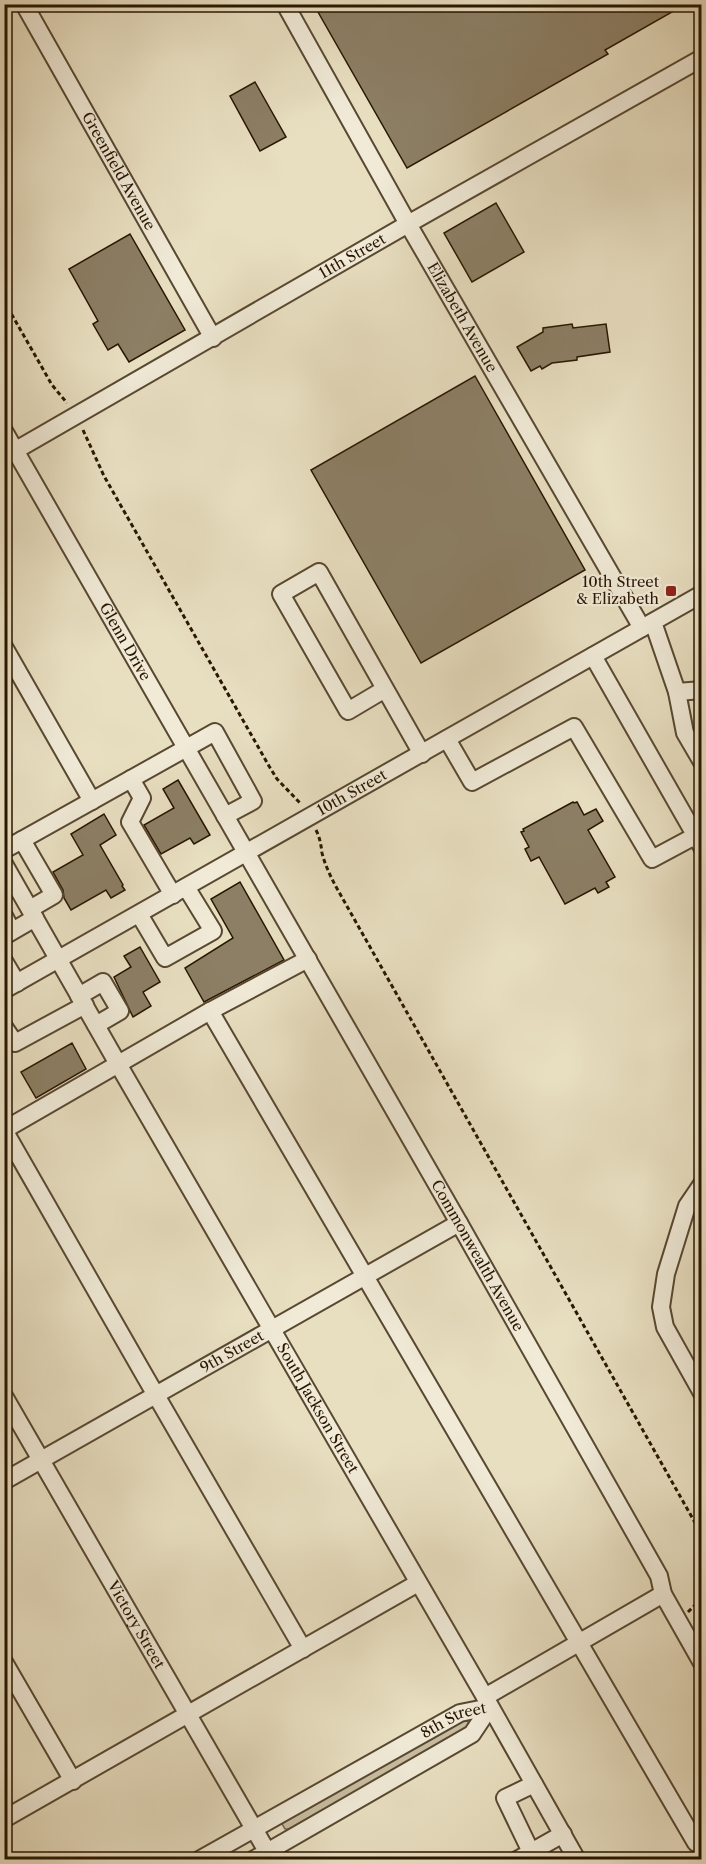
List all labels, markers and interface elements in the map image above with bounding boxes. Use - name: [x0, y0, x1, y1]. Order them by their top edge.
- street label: Greenfield Avenue: [78, 108, 160, 233]
- street label: 11th Street: [315, 229, 389, 282]
- street label: Elizabeth Avenue: [423, 259, 502, 376]
- place label: 10th Street & Elizabeth: [576, 572, 660, 608]
- marker: 10th Street & Elizabeth: [664, 584, 678, 598]
- street label: Glenn Drive: [96, 599, 155, 684]
- street label: 10th Street: [313, 765, 390, 819]
- street label: Commonwealth Avenue: [427, 1176, 528, 1335]
- street label: 9th Street: [197, 1325, 267, 1377]
- street label: South Jackson Street: [273, 1339, 363, 1477]
- street label: Victory Street: [103, 1576, 170, 1672]
- street label: 8th Street: [417, 1698, 488, 1742]

